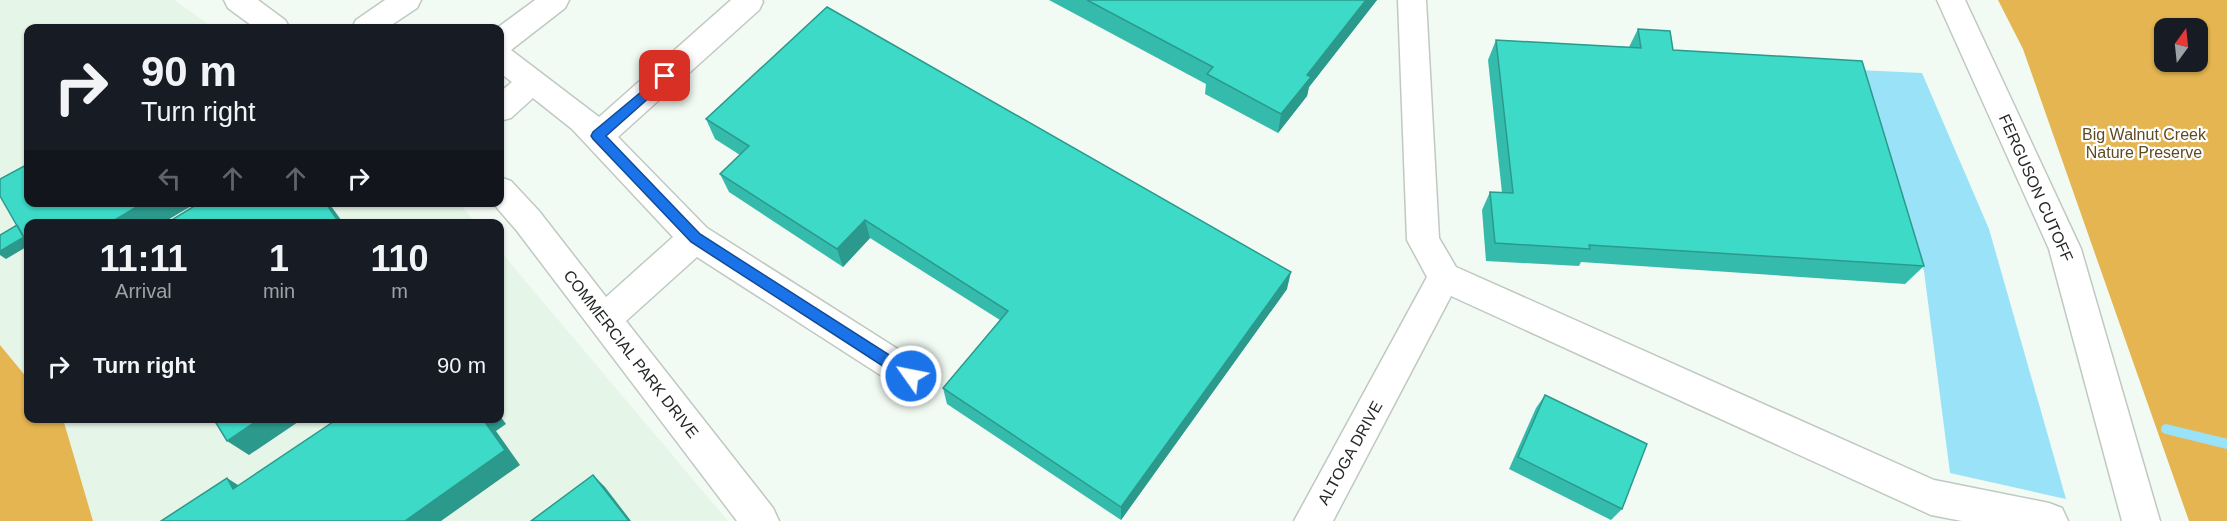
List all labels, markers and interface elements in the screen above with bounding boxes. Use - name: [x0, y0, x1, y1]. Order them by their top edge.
- north arrow: [2154, 18, 2208, 72]
- map controls: [2154, 18, 2208, 72]
- icon: right: [42, 48, 120, 126]
- text: 90 m: [141, 48, 237, 95]
- pin: [639, 50, 690, 101]
- icon: arrive: [648, 59, 681, 92]
- text: Turn right: [141, 97, 256, 127]
- street label: FERGUSON CUTOFF: [1996, 112, 2076, 265]
- park label: Big Walnut Creek Nature Preserve: [2082, 126, 2207, 161]
- icon: left: [153, 162, 186, 195]
- icon: ahead: [216, 162, 249, 195]
- icon: ahead: [279, 162, 312, 195]
- icon: right: [342, 162, 375, 195]
- text: 11:11: [99, 238, 188, 279]
- text: 1: [269, 238, 289, 279]
- text: 110: [371, 238, 429, 279]
- street label: COMMERCIAL PARK DRIVE: [560, 267, 702, 441]
- text: Arrival: [115, 280, 172, 302]
- text: min: [263, 280, 295, 302]
- text: m: [391, 280, 408, 302]
- position arrow: [879, 344, 943, 408]
- icon: right: [42, 350, 75, 383]
- text: Turn right: [93, 353, 195, 378]
- text: 90 m: [437, 353, 486, 378]
- street label: ALTOGA DRIVE: [1314, 398, 1386, 508]

